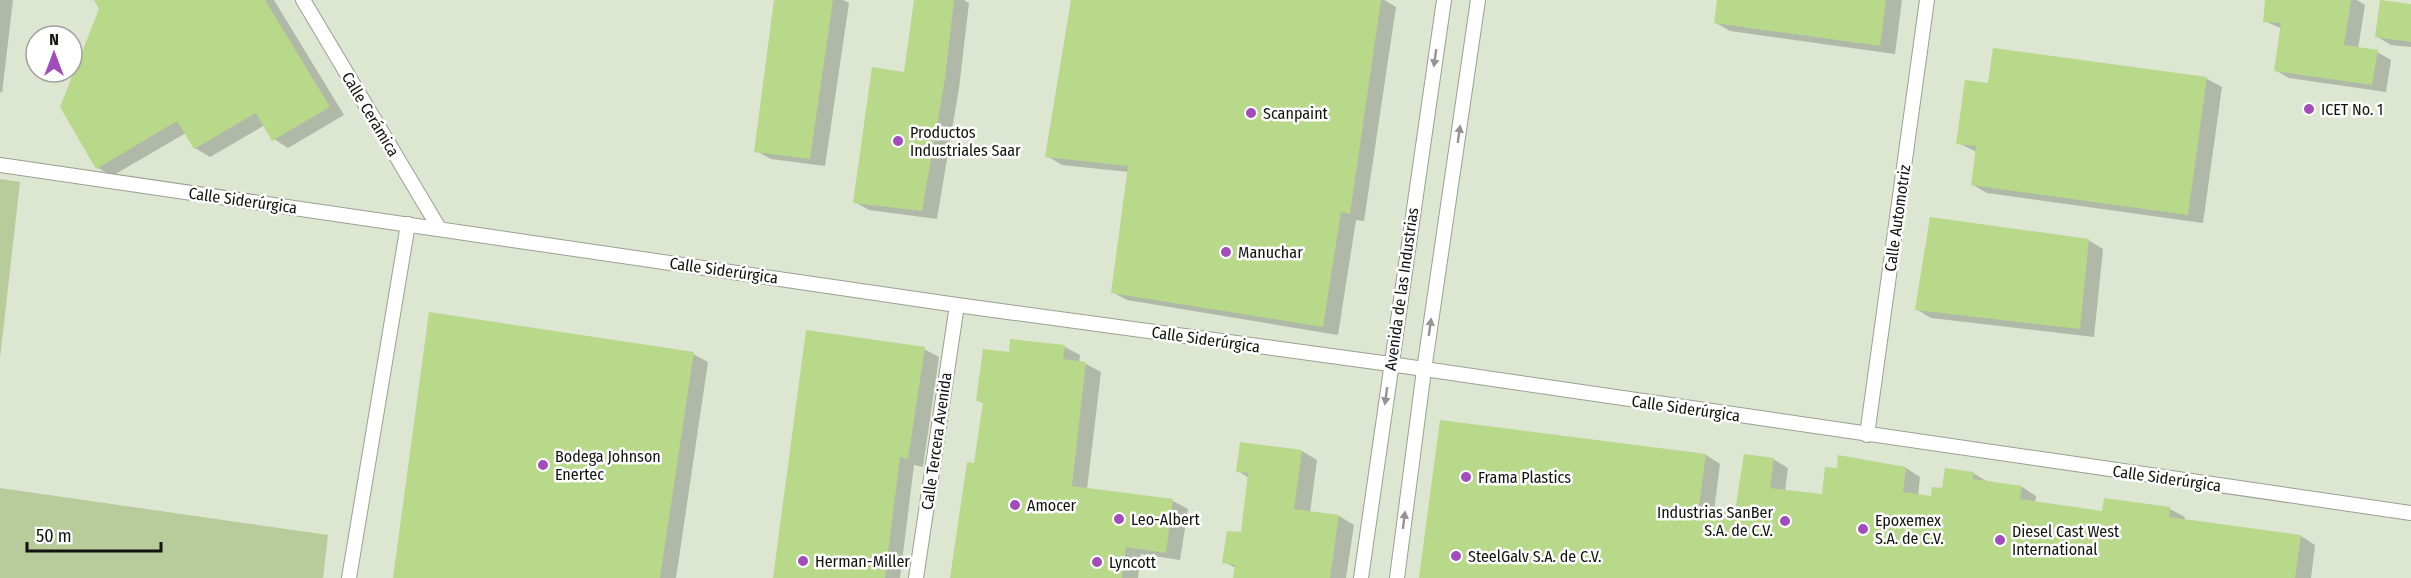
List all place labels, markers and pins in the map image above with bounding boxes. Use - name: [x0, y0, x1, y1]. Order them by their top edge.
- place label: ICET No. 1: [2321, 100, 2383, 119]
- marker: ICET No. 1: [2302, 102, 2316, 116]
- place label: Scanpaint: [1263, 104, 1329, 123]
- marker: Scanpaint: [1244, 106, 1258, 120]
- place label: Productos Industriales Saar: [910, 123, 1021, 160]
- marker: Productos Industriales Saar: [891, 134, 905, 148]
- place label: Manuchar: [1238, 243, 1303, 262]
- marker: Manuchar: [1219, 245, 1233, 259]
- place label: Bodega Johnson Enertec: [555, 447, 661, 484]
- marker: Bodega Johnson Enertec: [536, 458, 550, 472]
- place label: Frama Plastics: [1478, 468, 1571, 487]
- marker: Frama Plastics: [1459, 470, 1473, 484]
- place label: Amocer: [1027, 496, 1077, 515]
- marker: Amocer: [1008, 498, 1022, 512]
- place label: Industrias SanBer S.A. de C.V.: [1657, 503, 1773, 540]
- place label: Leo-Albert: [1131, 510, 1200, 529]
- place label: Epoxemex S.A. de C.V.: [1875, 511, 1944, 548]
- marker: Leo-Albert: [1112, 512, 1126, 526]
- marker: Industrias SanBer S.A. de C.V.: [1778, 514, 1792, 528]
- marker: Epoxemex S.A. de C.V.: [1856, 522, 1870, 536]
- place label: Diesel Cast West International: [2012, 522, 2120, 559]
- marker: Diesel Cast West International: [1993, 533, 2007, 547]
- place label: SteelGalv S.A. de C.V.: [1468, 547, 1601, 566]
- marker: SteelGalv S.A. de C.V.: [1449, 549, 1463, 563]
- place label: Herman-Miller: [815, 552, 910, 571]
- place label: Lyncott: [1109, 553, 1157, 572]
- marker: Herman-Miller: [796, 554, 810, 568]
- marker: Lyncott: [1090, 555, 1104, 569]

